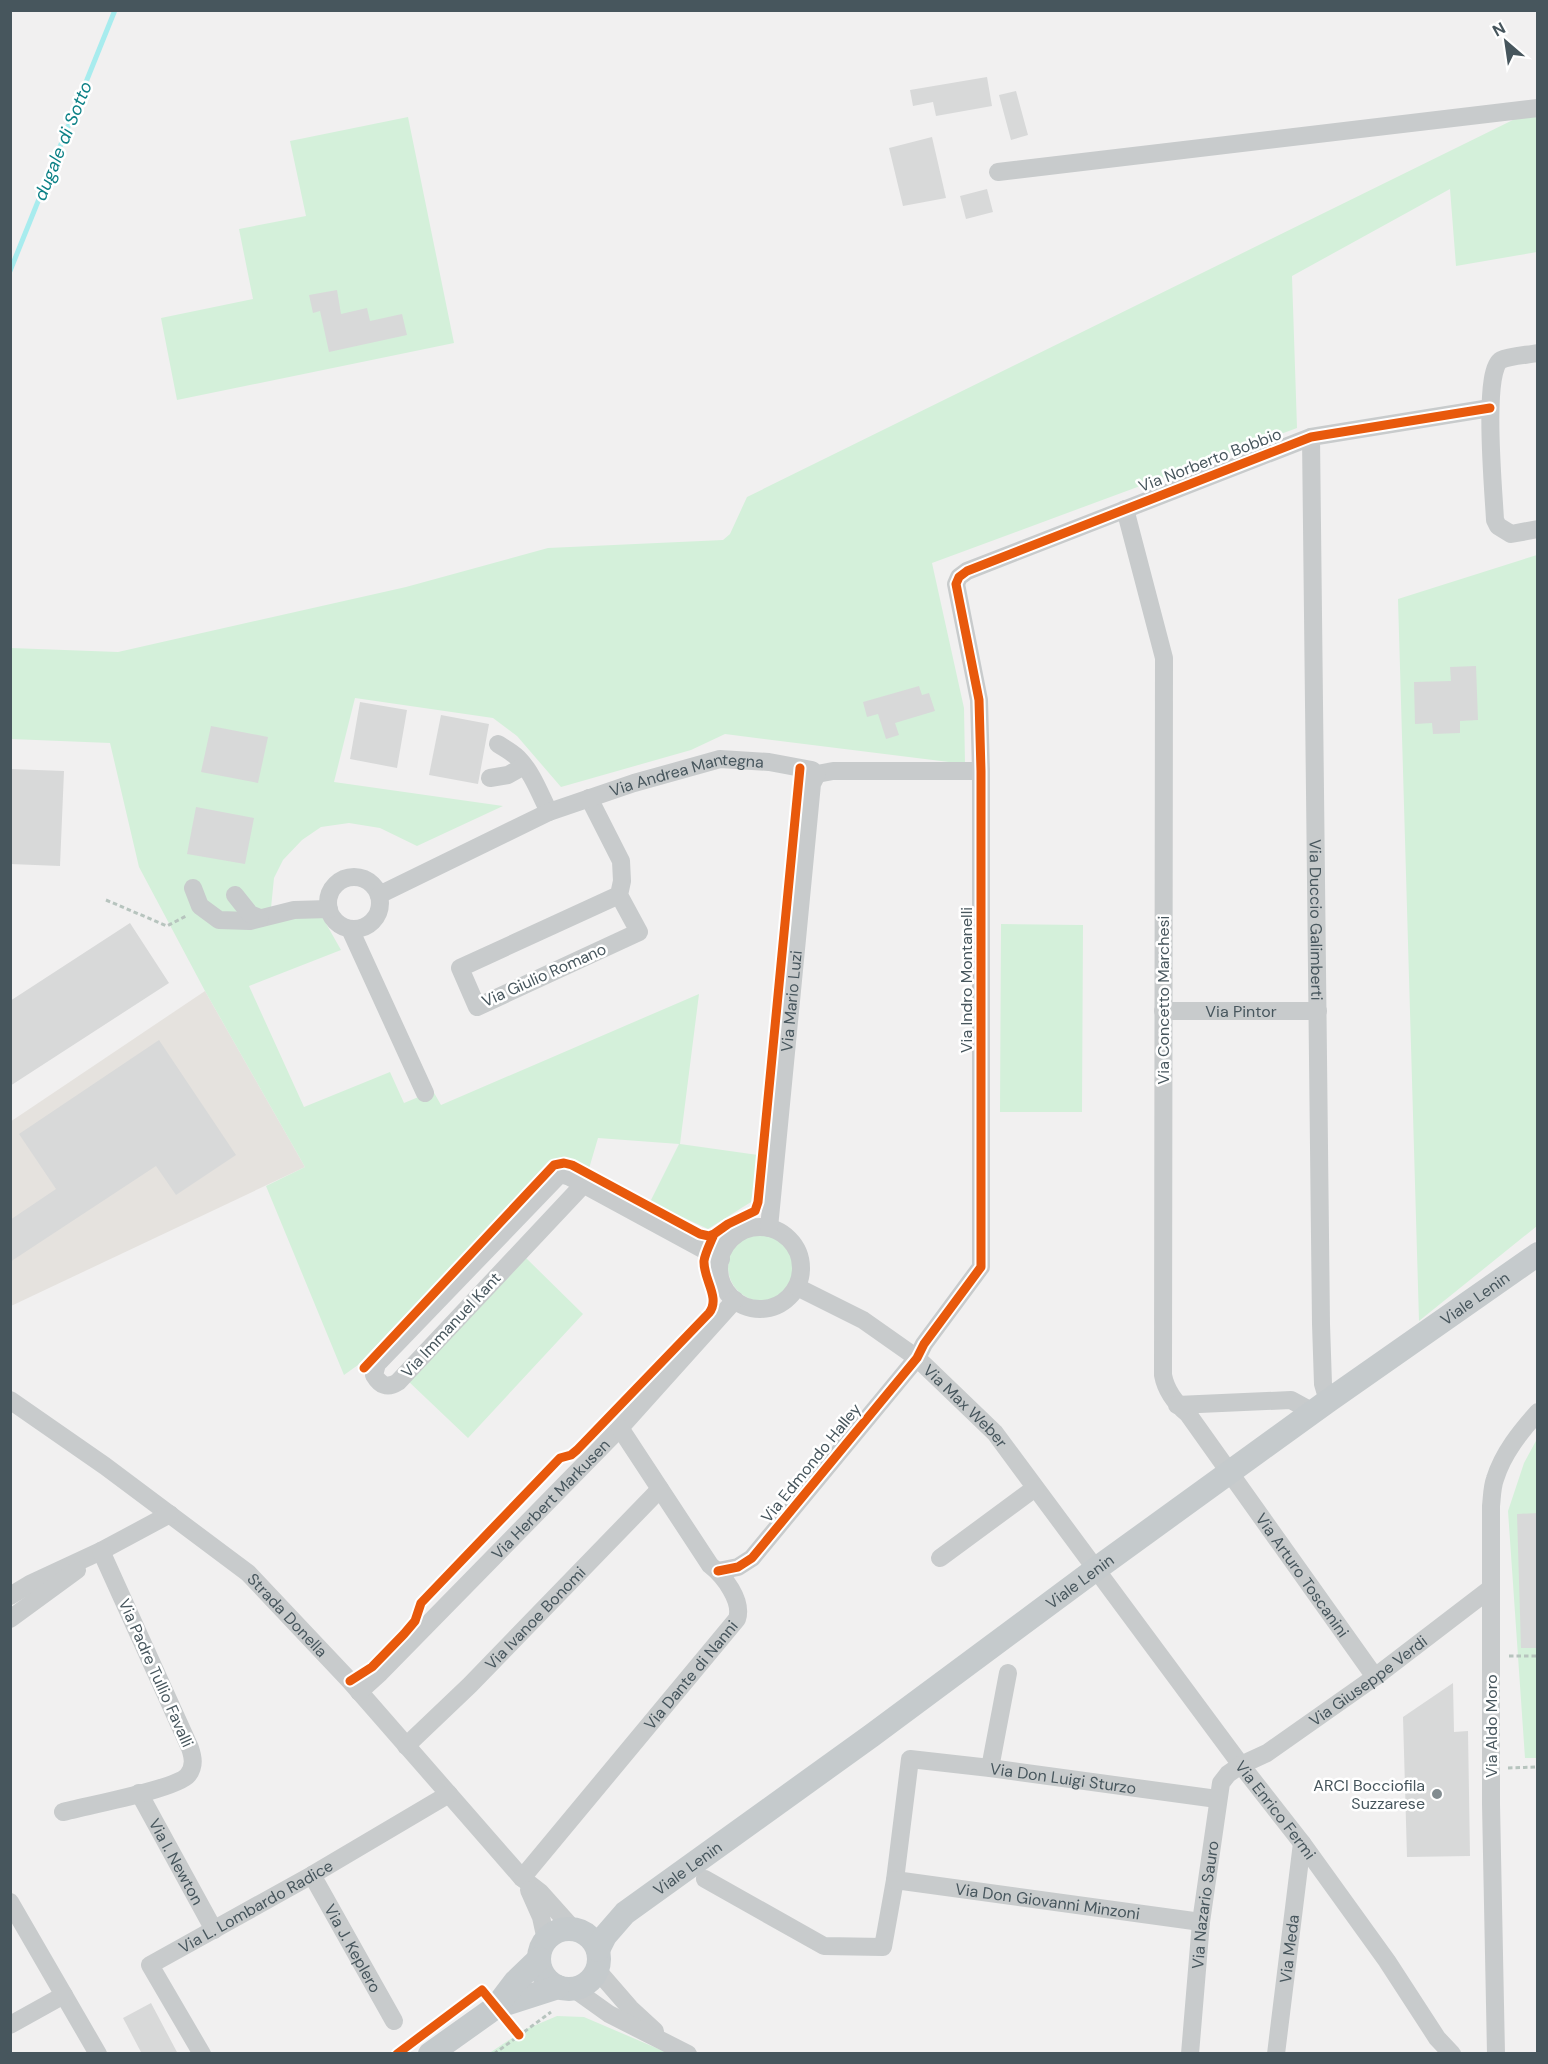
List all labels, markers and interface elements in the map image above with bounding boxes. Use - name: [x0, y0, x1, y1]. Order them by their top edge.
- north arrow: [1476, 12, 1536, 72]
- text: N: [1489, 17, 1509, 41]
- water label: dugale di Sotto: [28, 78, 98, 204]
- street label: Via Norberto Bobbio: [1136, 423, 1284, 497]
- street label: Via Andrea Mantegna: [607, 748, 765, 801]
- street label: Via Duccio Galimberti: [1305, 839, 1328, 1001]
- street label: Via Indro Montanelli: [956, 907, 977, 1053]
- street label: Via Concetto Marchesi: [1153, 916, 1174, 1084]
- street label: Via Giulio Romano: [479, 938, 609, 1012]
- street label: Via Mario Luzi: [776, 949, 806, 1053]
- street label: Via Pintor: [1205, 1001, 1277, 1022]
- street label: Viale Lenin: [1436, 1267, 1513, 1330]
- street label: Via Immanuel Kant: [397, 1268, 505, 1382]
- street label: Via Max Weber: [919, 1359, 1013, 1452]
- street label: Via Edmondo Halley: [756, 1399, 866, 1527]
- street label: Via Herbert Markusen: [487, 1434, 614, 1564]
- street label: Via Arturo Toscanini: [1251, 1509, 1354, 1642]
- street label: Viale Lenin: [1041, 1549, 1118, 1613]
- street label: Via Ivanoe Bonomi: [480, 1562, 590, 1674]
- street label: Strada Donella: [243, 1569, 332, 1661]
- street label: Via Padre Tullio Favalli: [114, 1596, 198, 1750]
- street label: Via Dante di Nanni: [639, 1616, 742, 1734]
- street label: Via Giuseppe Verdi: [1305, 1630, 1431, 1731]
- street label: Via Aldo Moro: [1481, 1674, 1502, 1778]
- street label: Via Enrico Fermi: [1231, 1756, 1321, 1863]
- street label: Via Don Luigi Sturzo: [989, 1758, 1138, 1798]
- place label: ARCI Bocciofila Suzzarese: [1313, 1775, 1425, 1814]
- marker: ARCI Bocciofila Suzzarese: [1430, 1787, 1444, 1801]
- street label: Via I. Newton: [144, 1814, 209, 1908]
- street label: Viale Lenin: [649, 1836, 726, 1900]
- street label: Via Nazario Sauro: [1187, 1839, 1223, 1970]
- street label: Via L. Lombardo Radice: [175, 1855, 337, 1958]
- street label: Via Don Giovanni Minzoni: [954, 1878, 1141, 1924]
- street label: Via J. Keplero: [320, 1900, 386, 1996]
- street label: Via Meda: [1274, 1913, 1304, 1984]

